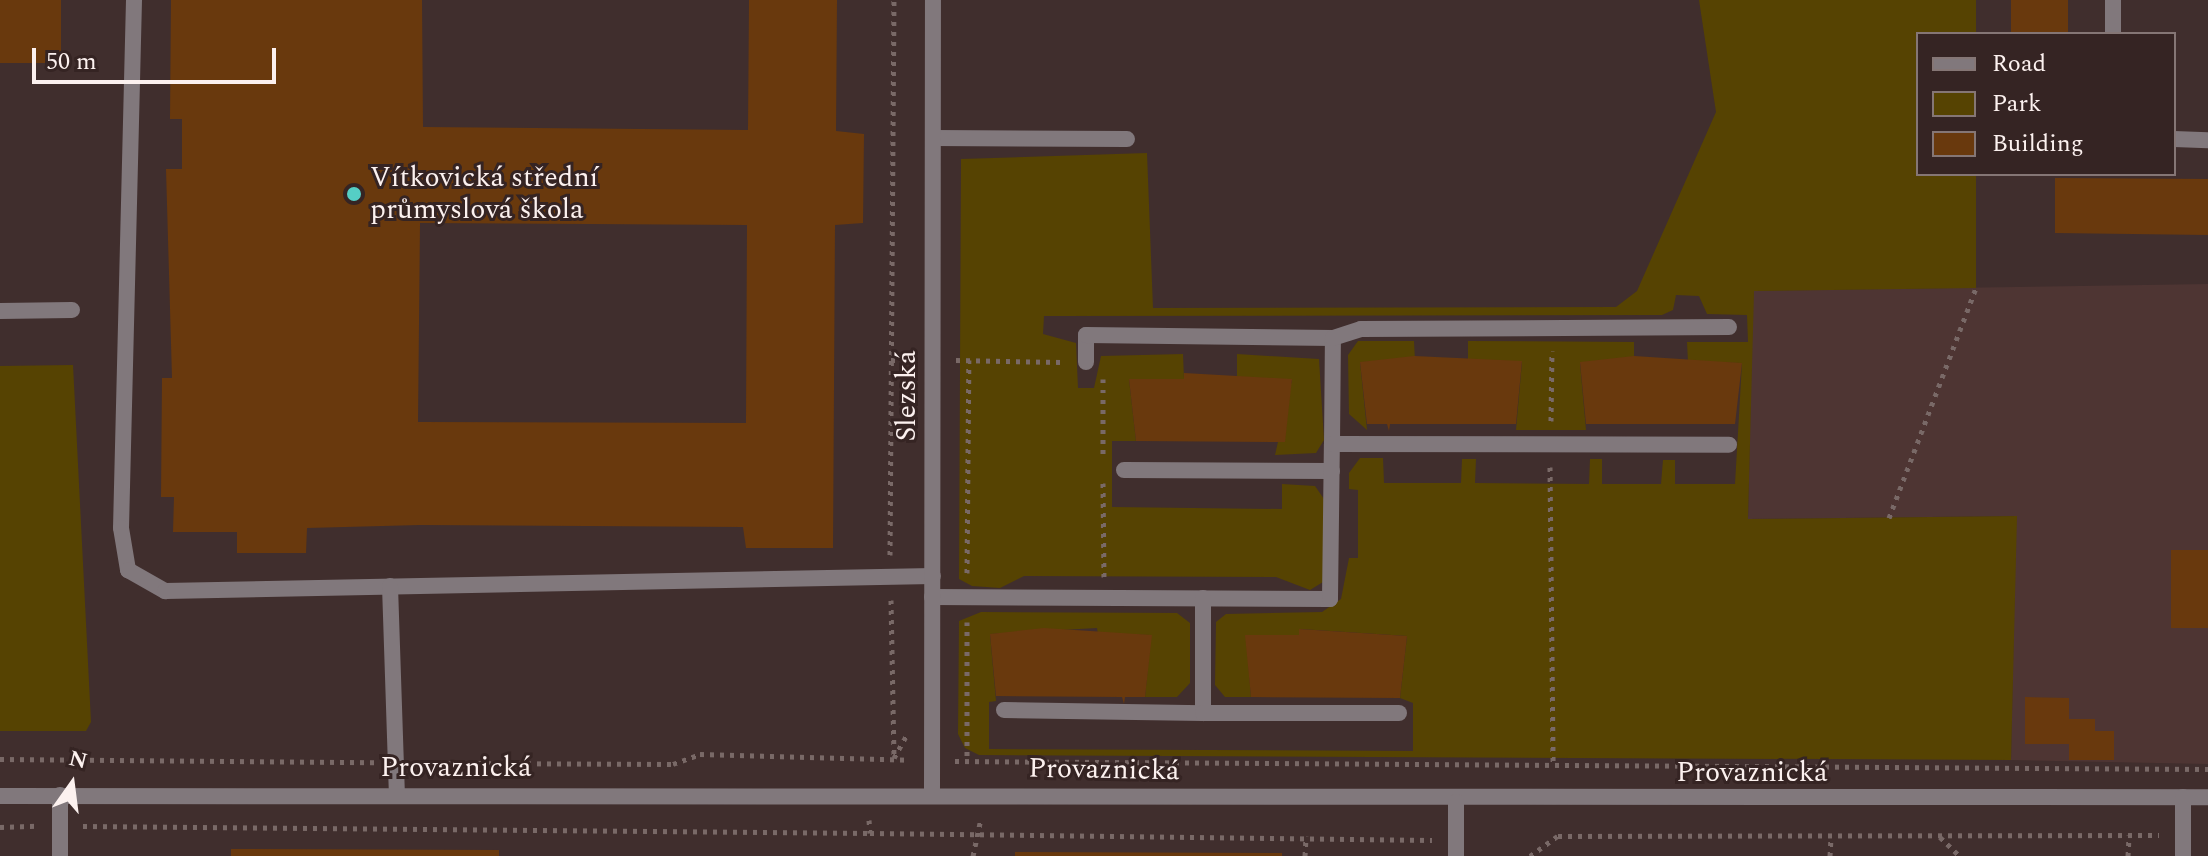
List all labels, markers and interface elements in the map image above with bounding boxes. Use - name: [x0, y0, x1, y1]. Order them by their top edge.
- scale bar: [36, 32, 280, 82]
- legend: [1916, 32, 2176, 176]
- text: 50 m: [46, 44, 97, 80]
- text: Road: [1992, 46, 2046, 82]
- text: Park: [1992, 86, 2042, 122]
- text: Building: [1992, 126, 2084, 162]
- place label: Vítkovická střední průmyslová škola: [370, 161, 598, 227]
- marker: Vítkovická střední průmyslová škola: [345, 185, 363, 203]
- street label: Slezská: [890, 350, 924, 442]
- text: N: [65, 742, 91, 778]
- north arrow: [32, 744, 112, 824]
- street label: Provaznická: [380, 751, 532, 785]
- street label: Provaznická: [1028, 752, 1180, 788]
- street label: Provaznická: [1676, 756, 1828, 790]

